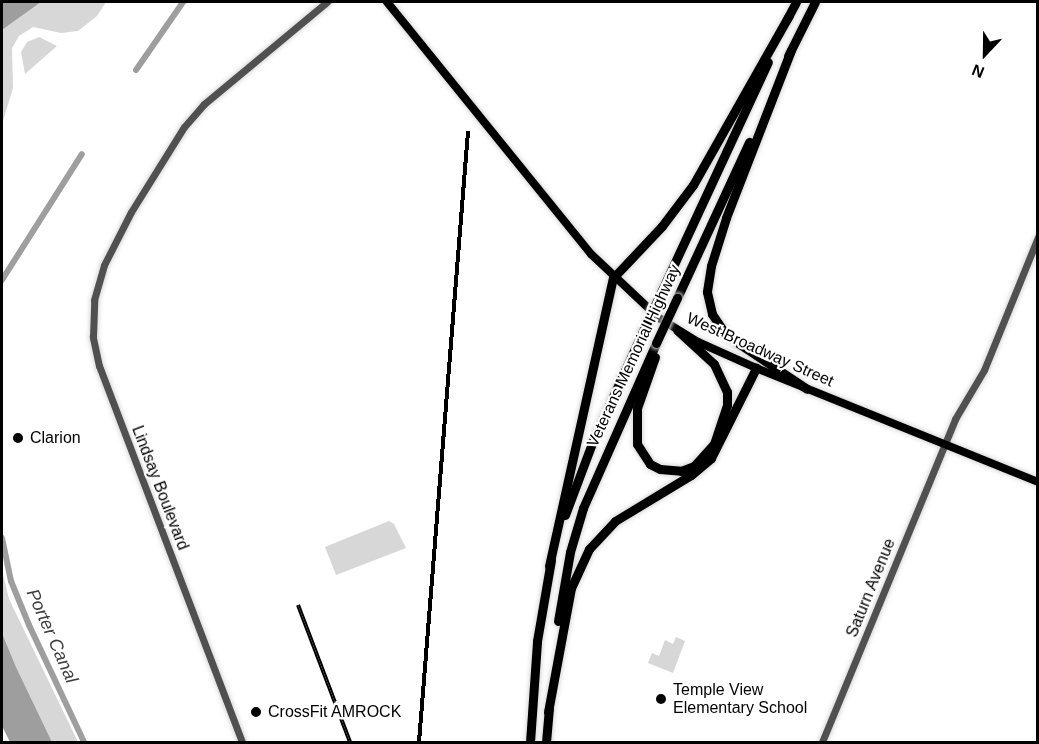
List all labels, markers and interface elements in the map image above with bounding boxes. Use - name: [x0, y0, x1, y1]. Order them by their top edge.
- north arrow: [955, 24, 1015, 84]
- text: N: [970, 61, 987, 81]
- street label: Veterans Memorial Highway: [583, 262, 685, 450]
- street label: West Broadway Street: [684, 309, 836, 391]
- street label: Lindsay Boulevard: [127, 423, 193, 553]
- place label: Clarion: [30, 428, 81, 448]
- marker: Clarion: [11, 431, 25, 445]
- street label: Saturn Avenue: [842, 535, 900, 641]
- water label: Porter Canal: [22, 585, 82, 687]
- place label: Temple View Elementary School: [673, 680, 807, 718]
- marker: Temple View Elementary School: [654, 692, 668, 706]
- place label: CrossFit AMROCK: [268, 702, 402, 722]
- marker: CrossFit AMROCK: [249, 705, 263, 719]

